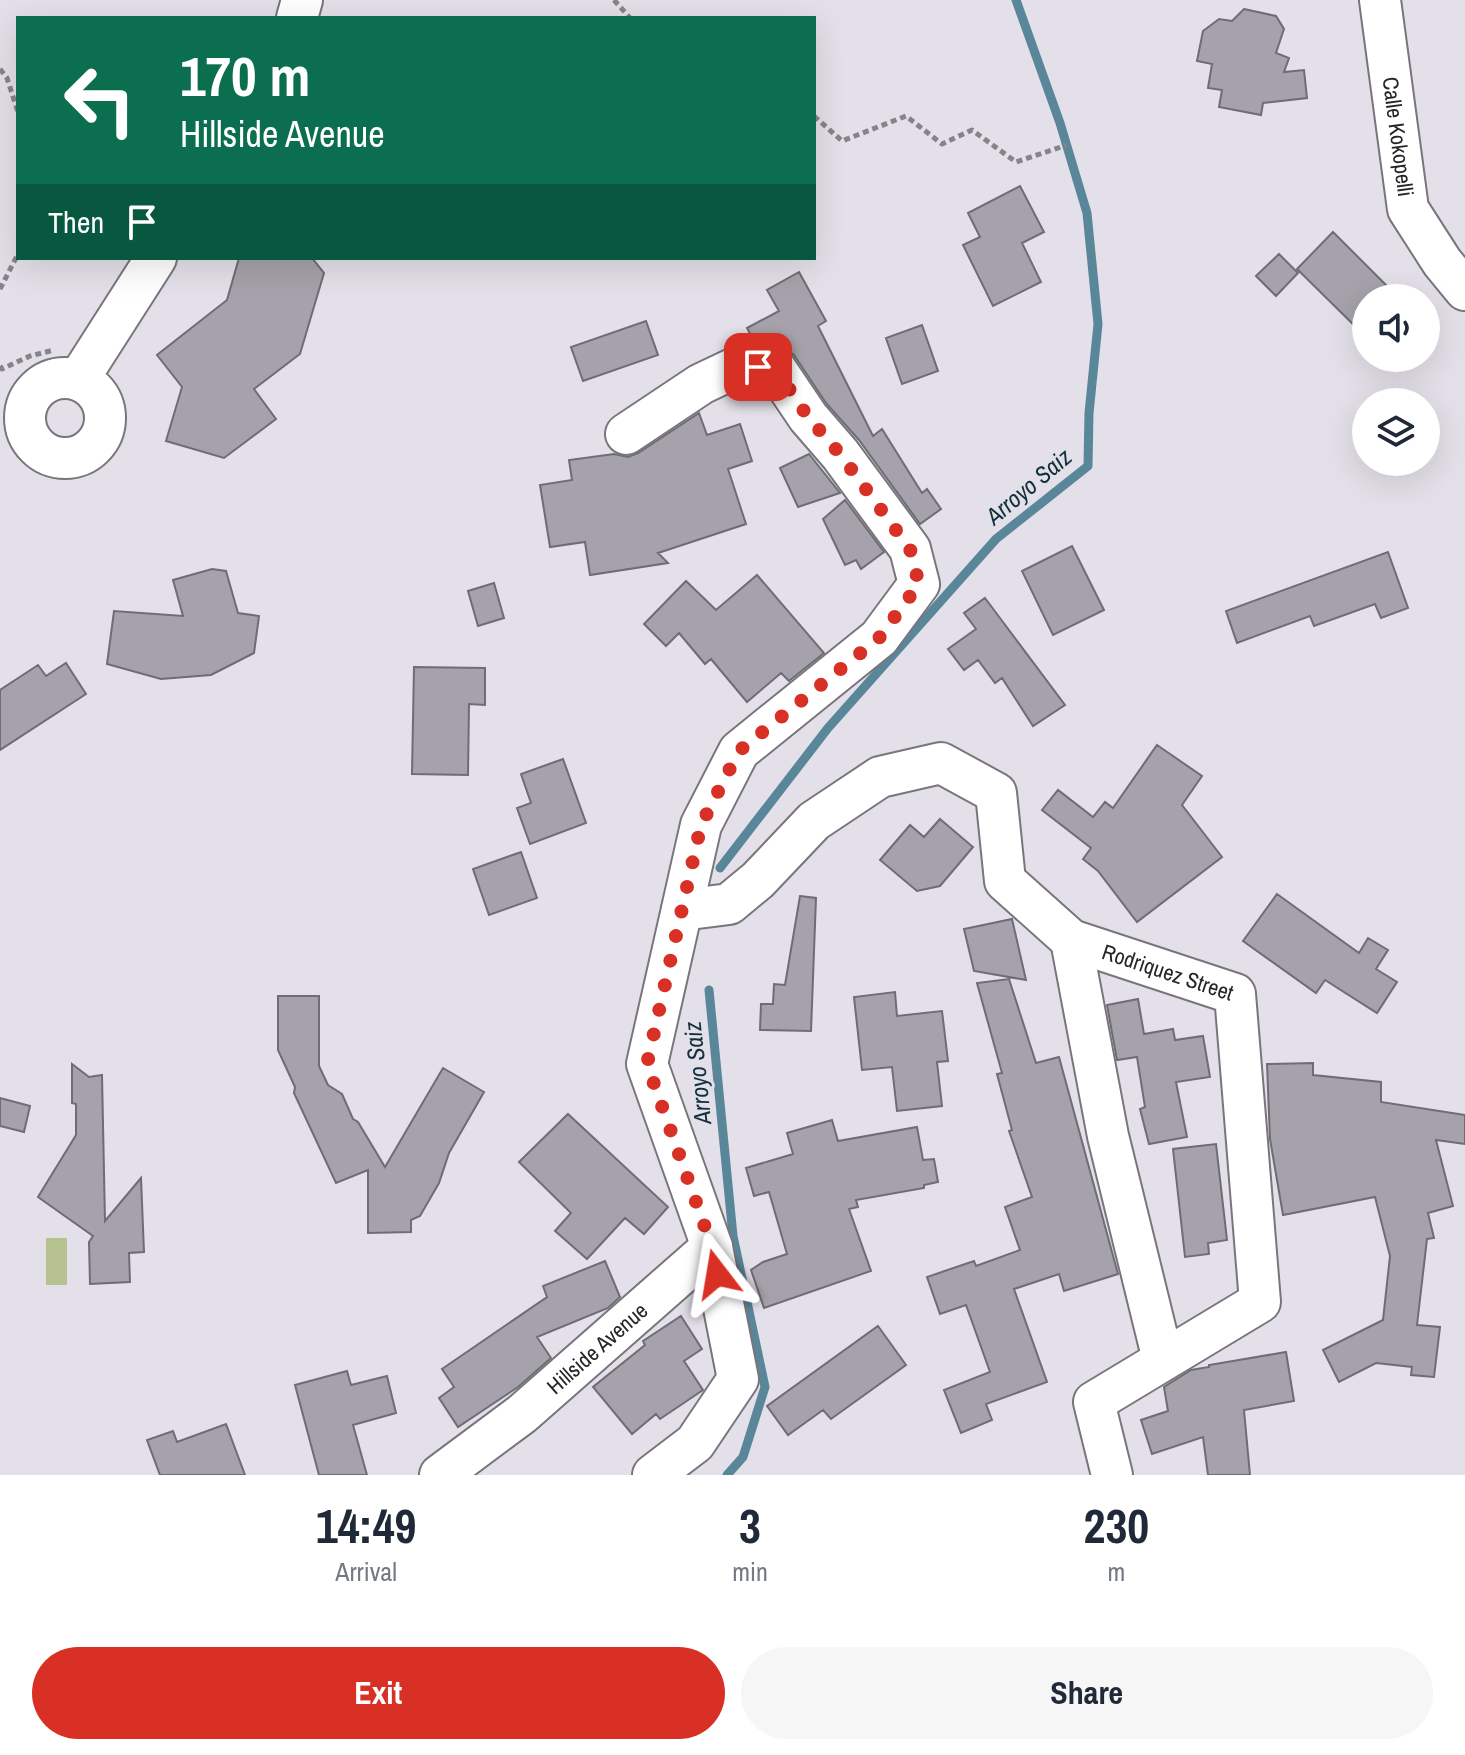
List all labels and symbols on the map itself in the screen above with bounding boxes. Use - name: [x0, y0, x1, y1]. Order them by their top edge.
- street label: Calle Kokopelli: [1375, 75, 1421, 198]
- pin: [724, 333, 792, 401]
- water label: Arroyo Saiz: [978, 441, 1078, 532]
- street label: Rodriquez Street: [1098, 936, 1238, 1008]
- water label: Arroyo Saiz: [676, 1020, 718, 1127]
- position arrow: [675, 1232, 759, 1316]
- street label: Hillside Avenue: [540, 1296, 654, 1401]

